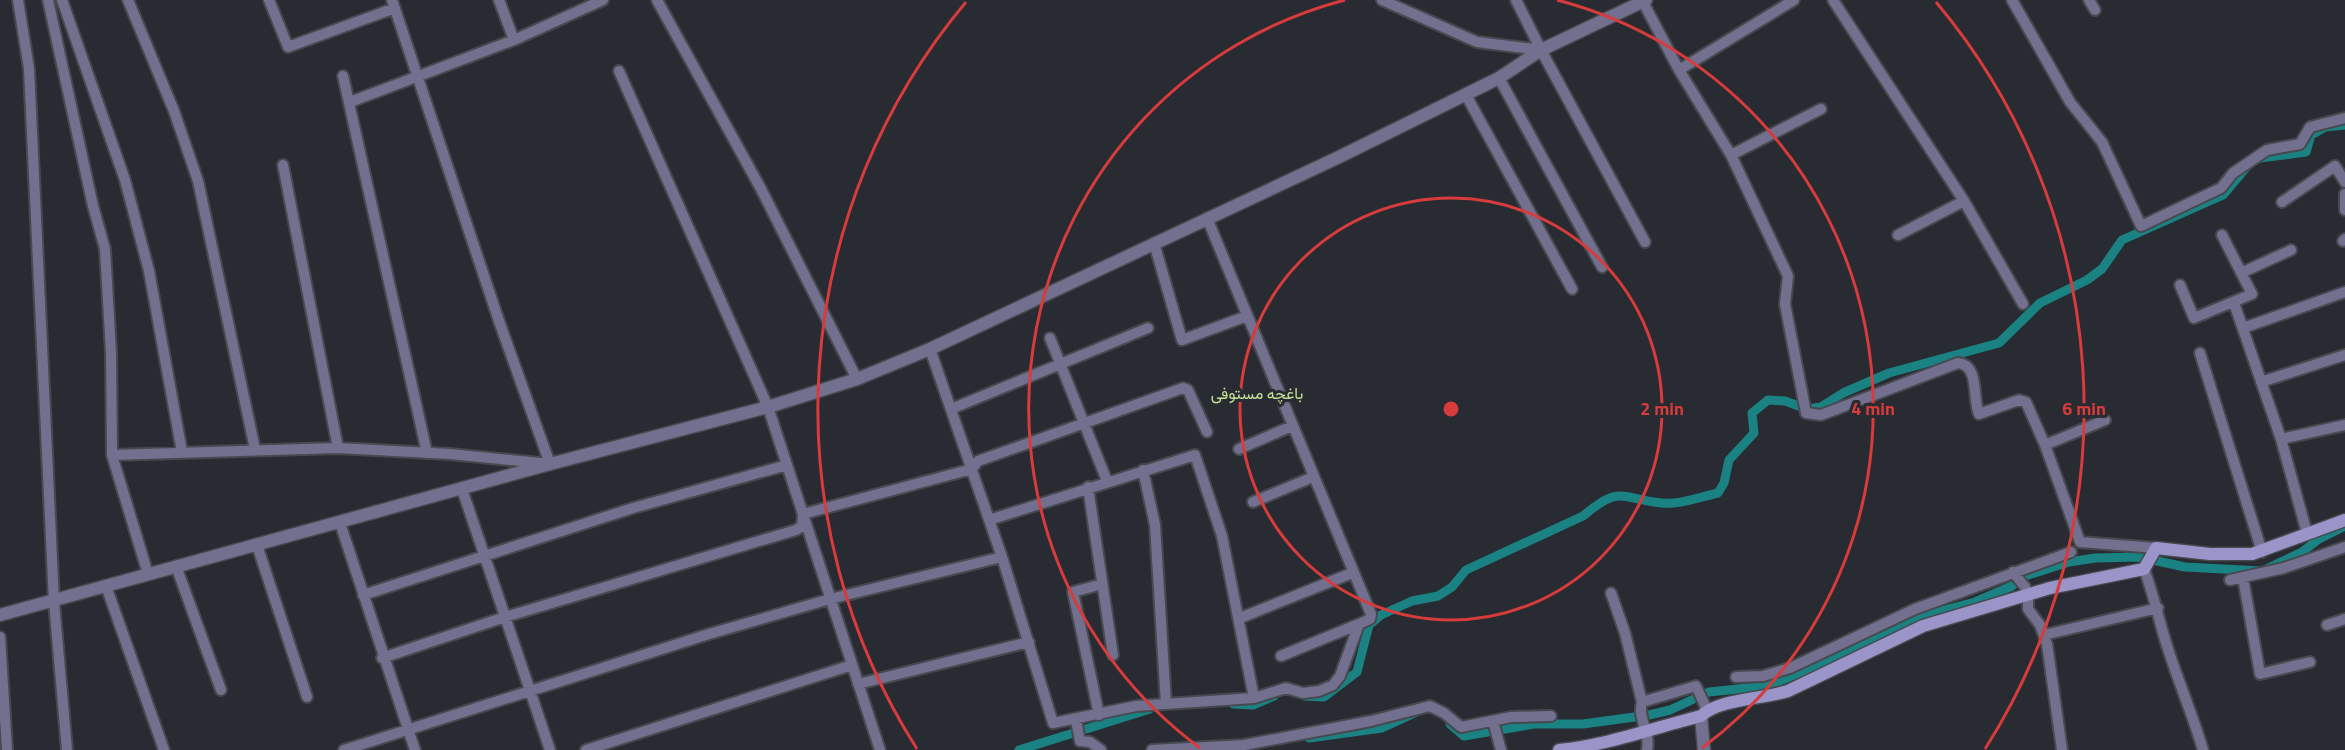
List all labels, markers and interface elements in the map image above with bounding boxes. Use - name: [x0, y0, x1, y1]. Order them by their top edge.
- district label: باغچه مستوفی: [1211, 381, 1303, 405]
- text: 2 min: [1640, 395, 1684, 422]
- text: 4 min: [1851, 395, 1895, 422]
- text: 6 min: [2062, 395, 2106, 422]
- centre of rings: [1441, 399, 1461, 419]

